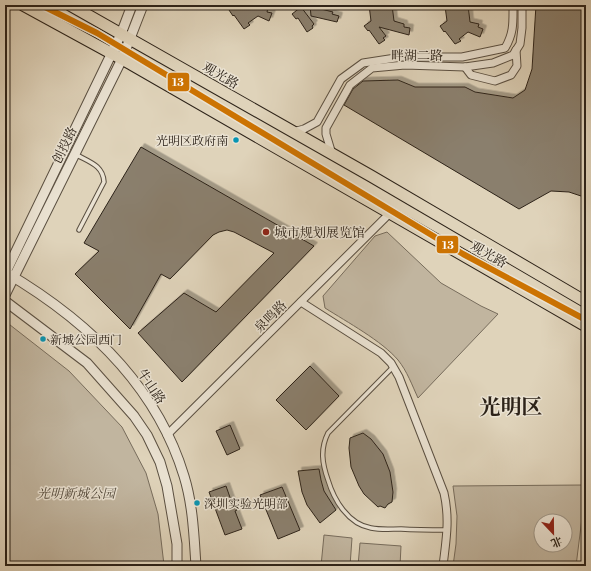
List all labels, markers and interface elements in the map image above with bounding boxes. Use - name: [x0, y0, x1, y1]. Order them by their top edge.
- street label: 畔湖二路: [391, 48, 443, 64]
- street label: 观光路: [200, 59, 241, 93]
- line badge: 13: [167, 72, 190, 92]
- text: 13: [172, 76, 184, 90]
- street label: 创投路: [49, 124, 81, 166]
- place label: 光明区政府南: [156, 134, 228, 149]
- marker: 光明区政府南: [231, 135, 241, 145]
- place label: 城市规划展览馆: [274, 225, 365, 241]
- marker: 城市规划展览馆: [261, 227, 271, 237]
- line badge: 13: [436, 235, 459, 254]
- street label: 观光路: [468, 238, 509, 272]
- text: 13: [442, 239, 454, 253]
- street label: 泉鸣路: [251, 297, 290, 336]
- place label: 新城公园西门: [50, 333, 122, 348]
- marker: 新城公园西门: [38, 334, 48, 344]
- street label: 牛山路: [134, 366, 169, 407]
- district label: 光明区: [480, 395, 543, 421]
- park label: 光明新城公园: [37, 486, 117, 502]
- place label: 深圳实验光明部: [204, 497, 288, 512]
- marker: 深圳实验光明部: [192, 498, 202, 508]
- north arrow: [533, 513, 573, 553]
- text: 北: [549, 533, 564, 550]

